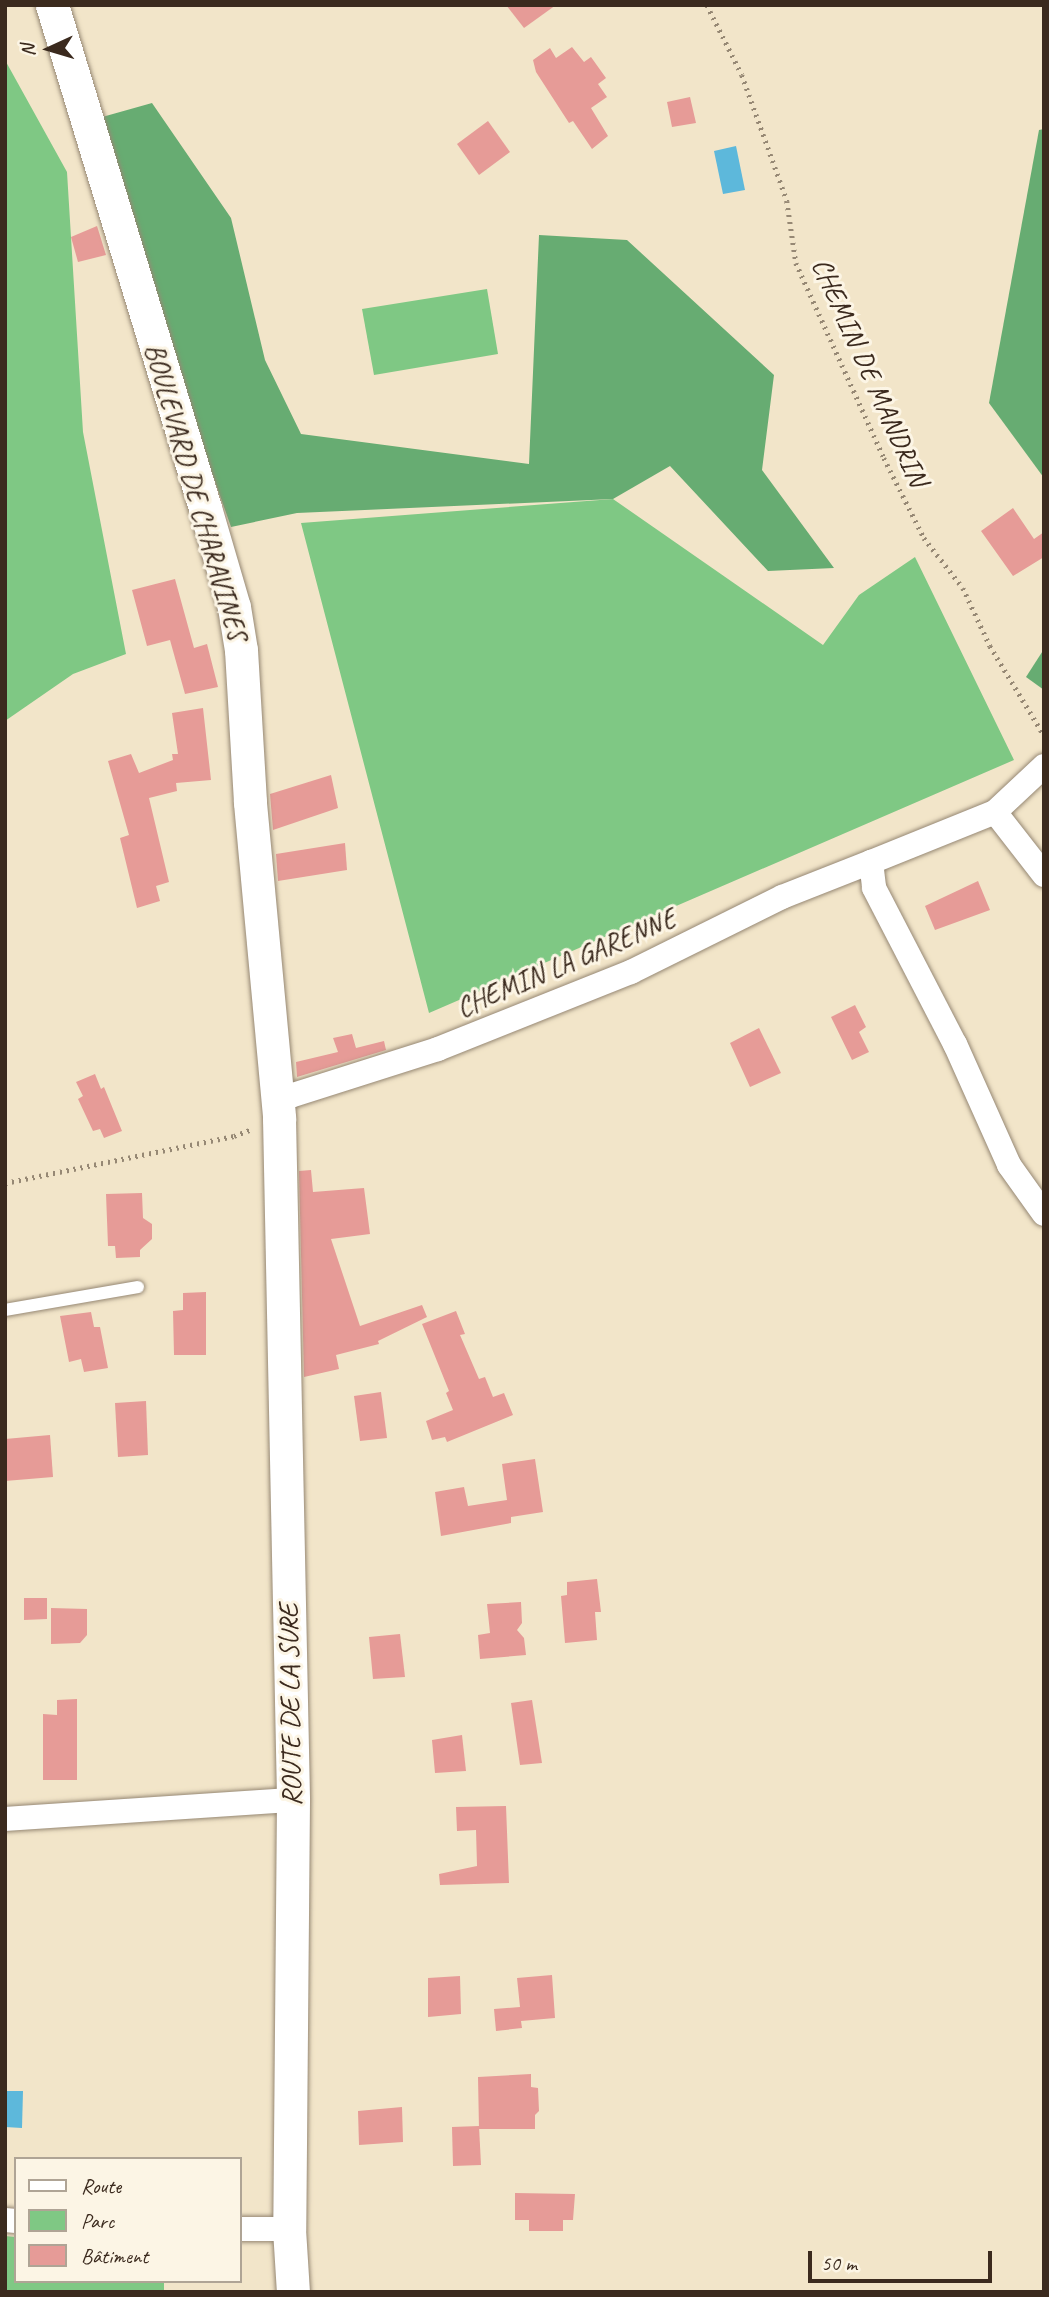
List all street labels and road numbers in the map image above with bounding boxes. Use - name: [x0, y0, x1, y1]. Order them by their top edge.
- street label: CHEMIN DE MANDRIN: [805, 253, 935, 491]
- street label: BOULEVARD DE CHARAVINES: [137, 339, 255, 645]
- street label: CHEMIN LA GARENNE: [451, 901, 681, 1025]
- street label: ROUTE DE LA SURE: [271, 1603, 309, 1807]

